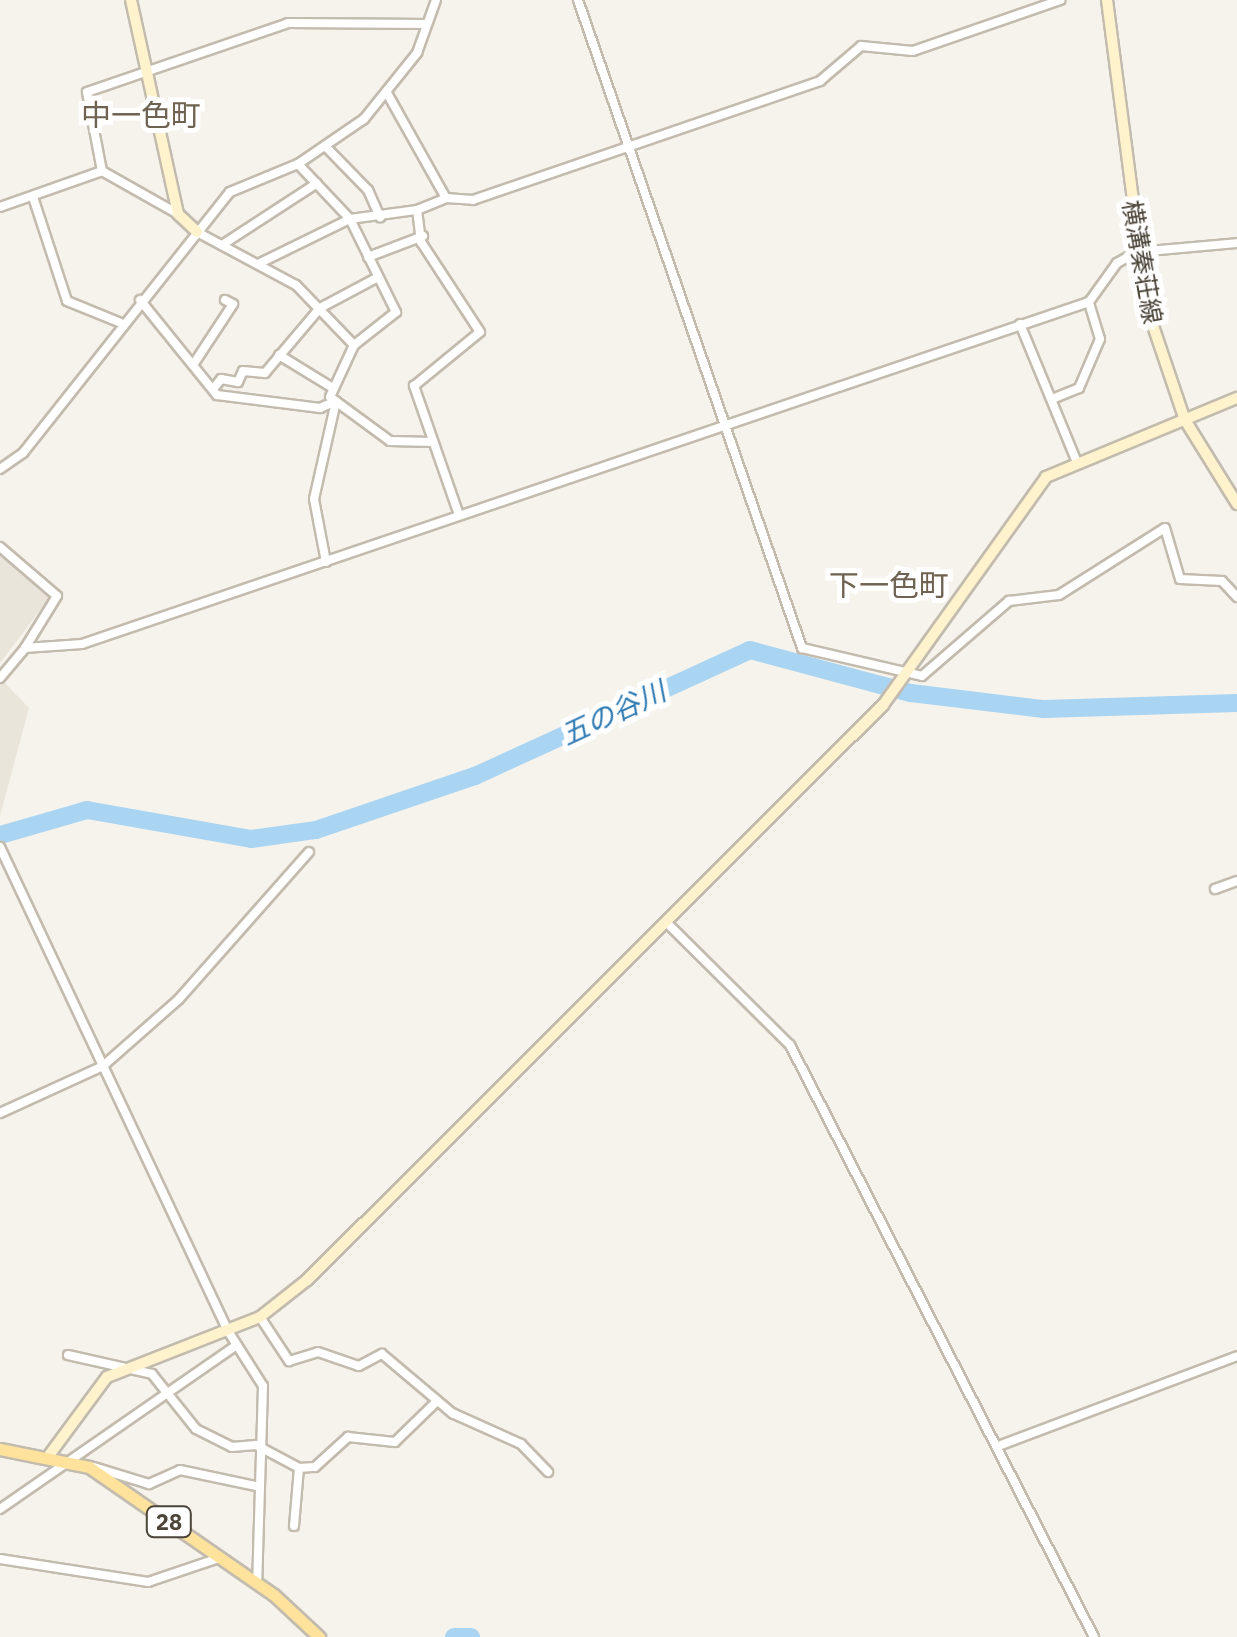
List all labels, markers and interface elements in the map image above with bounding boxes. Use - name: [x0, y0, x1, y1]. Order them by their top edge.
- district label: 中一色町: [81, 97, 201, 133]
- street label: 横溝秦荘線: [1116, 198, 1168, 326]
- district label: 下一色町: [829, 567, 949, 603]
- water label: 五の谷川: [555, 674, 671, 752]
- road number: 28: [144, 1505, 194, 1539]

